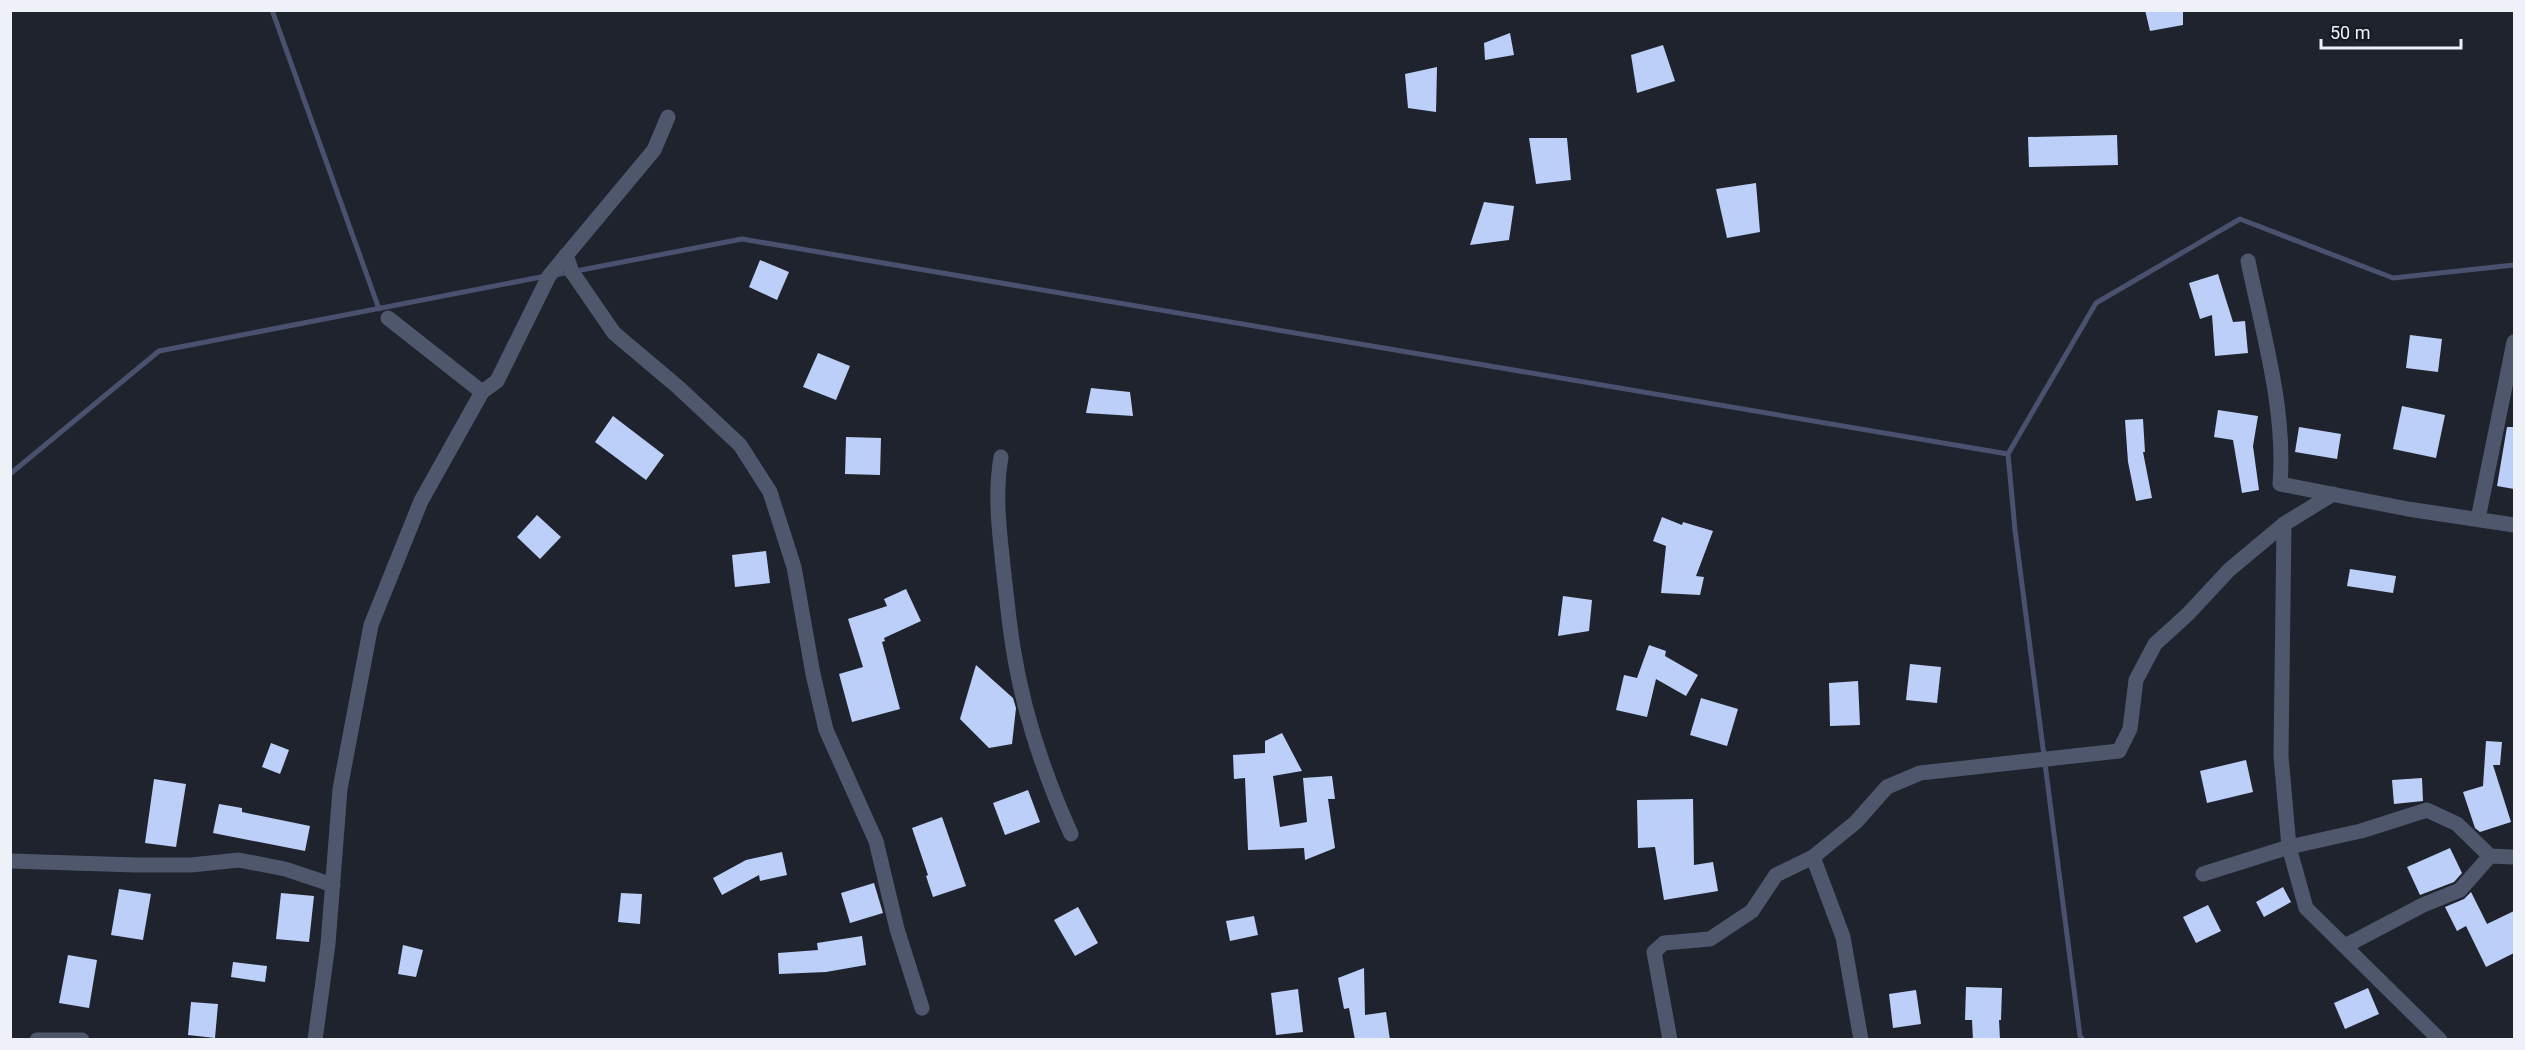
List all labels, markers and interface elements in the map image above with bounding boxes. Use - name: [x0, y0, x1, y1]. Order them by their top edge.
- scale bar: [2321, 12, 2460, 50]
- text: 50 m: [2330, 22, 2370, 43]

